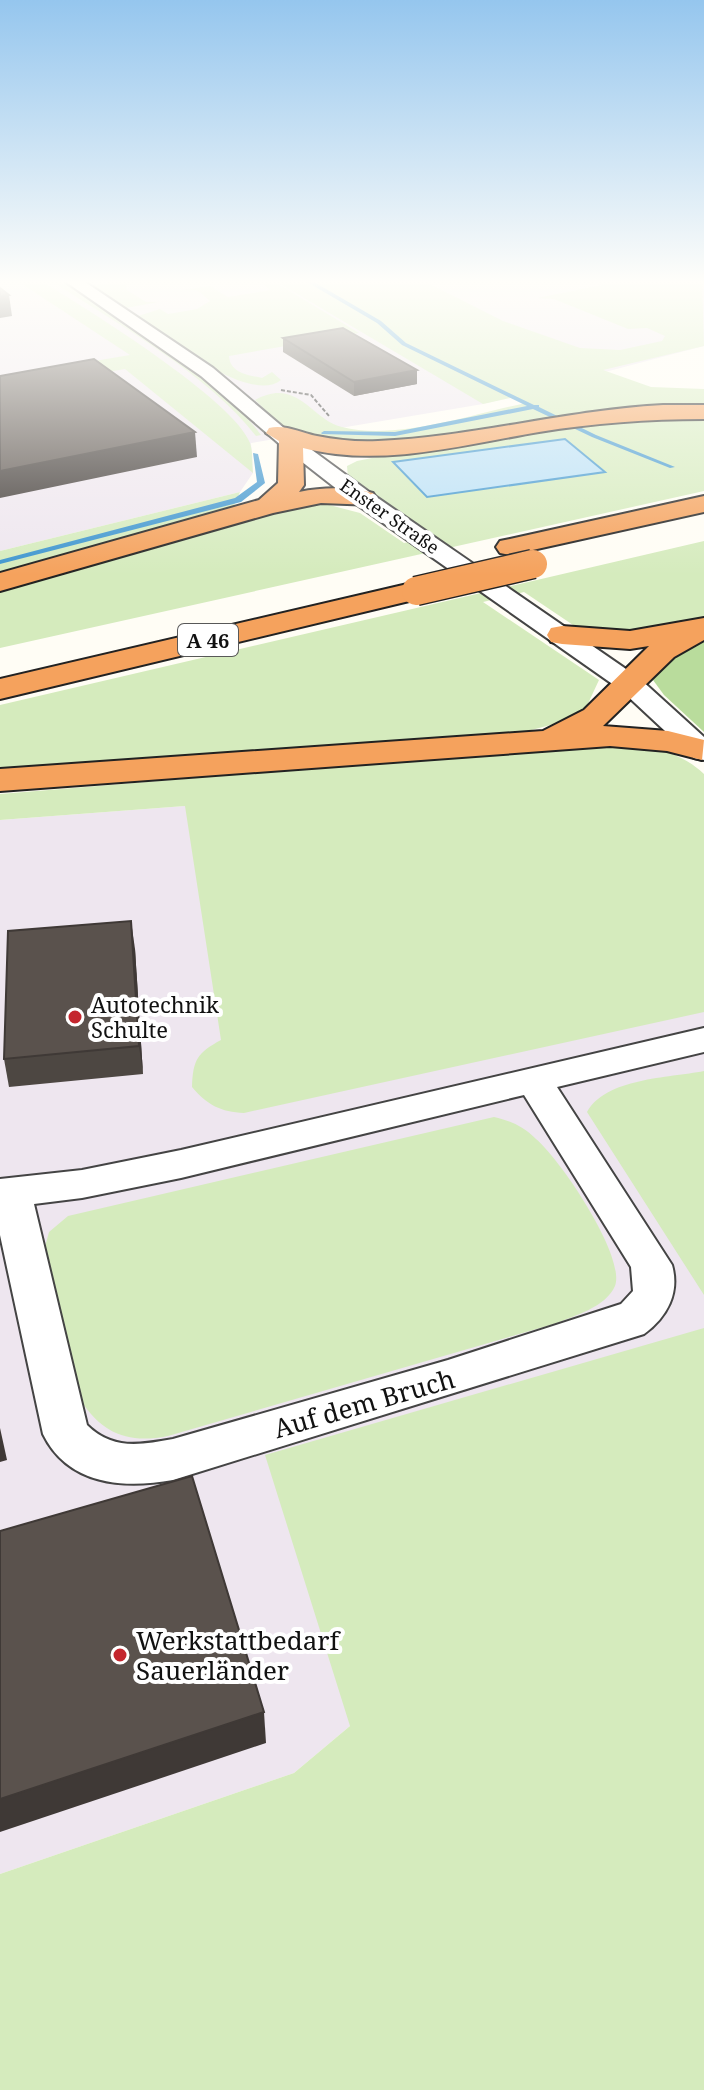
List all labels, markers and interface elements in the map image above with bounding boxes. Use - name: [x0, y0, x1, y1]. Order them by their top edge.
- street label: Enster Straße: [336, 473, 444, 559]
- road number: A 46: [178, 624, 238, 656]
- place label: Autotechnik Schulte: [91, 989, 219, 1044]
- marker: Autotechnik Schulte: [66, 1008, 84, 1026]
- street label: Auf dem Bruch: [269, 1360, 459, 1446]
- place label: Werkstattbedarf Sauerländer: [136, 1622, 342, 1688]
- marker: Werkstattbedarf Sauerländer: [111, 1646, 129, 1664]

